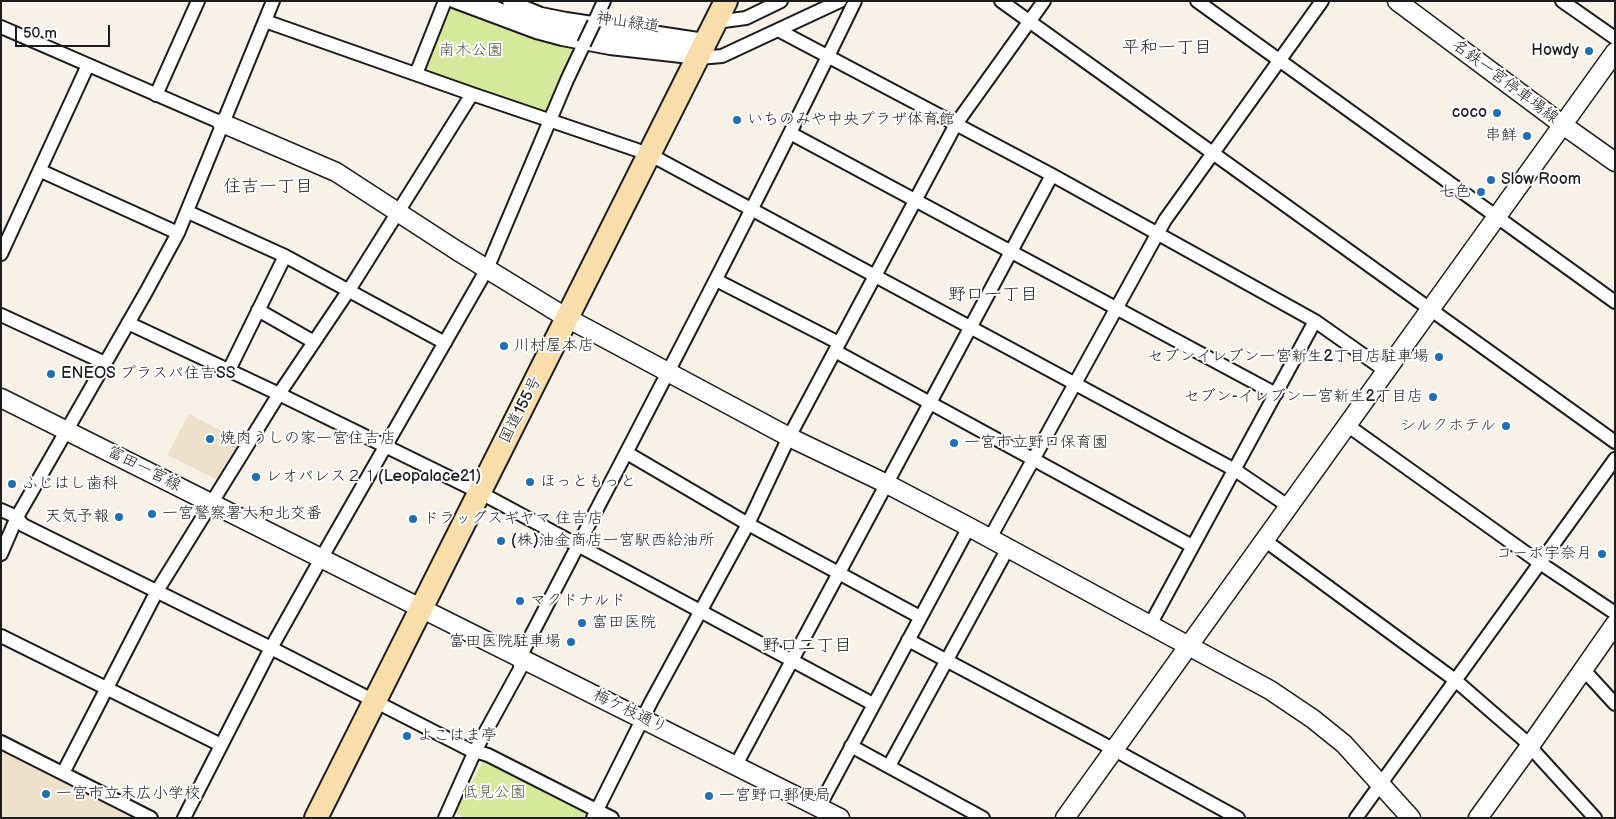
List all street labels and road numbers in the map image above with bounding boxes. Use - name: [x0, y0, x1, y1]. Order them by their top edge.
- street label: 神山緑道: [595, 9, 661, 37]
- street label: 名鉄一宮停車場線: [1448, 36, 1562, 128]
- street label: 国道155号: [496, 373, 546, 447]
- street label: 富田一宮線: [104, 442, 184, 496]
- street label: 梅ケ枝通り: [590, 686, 670, 738]

